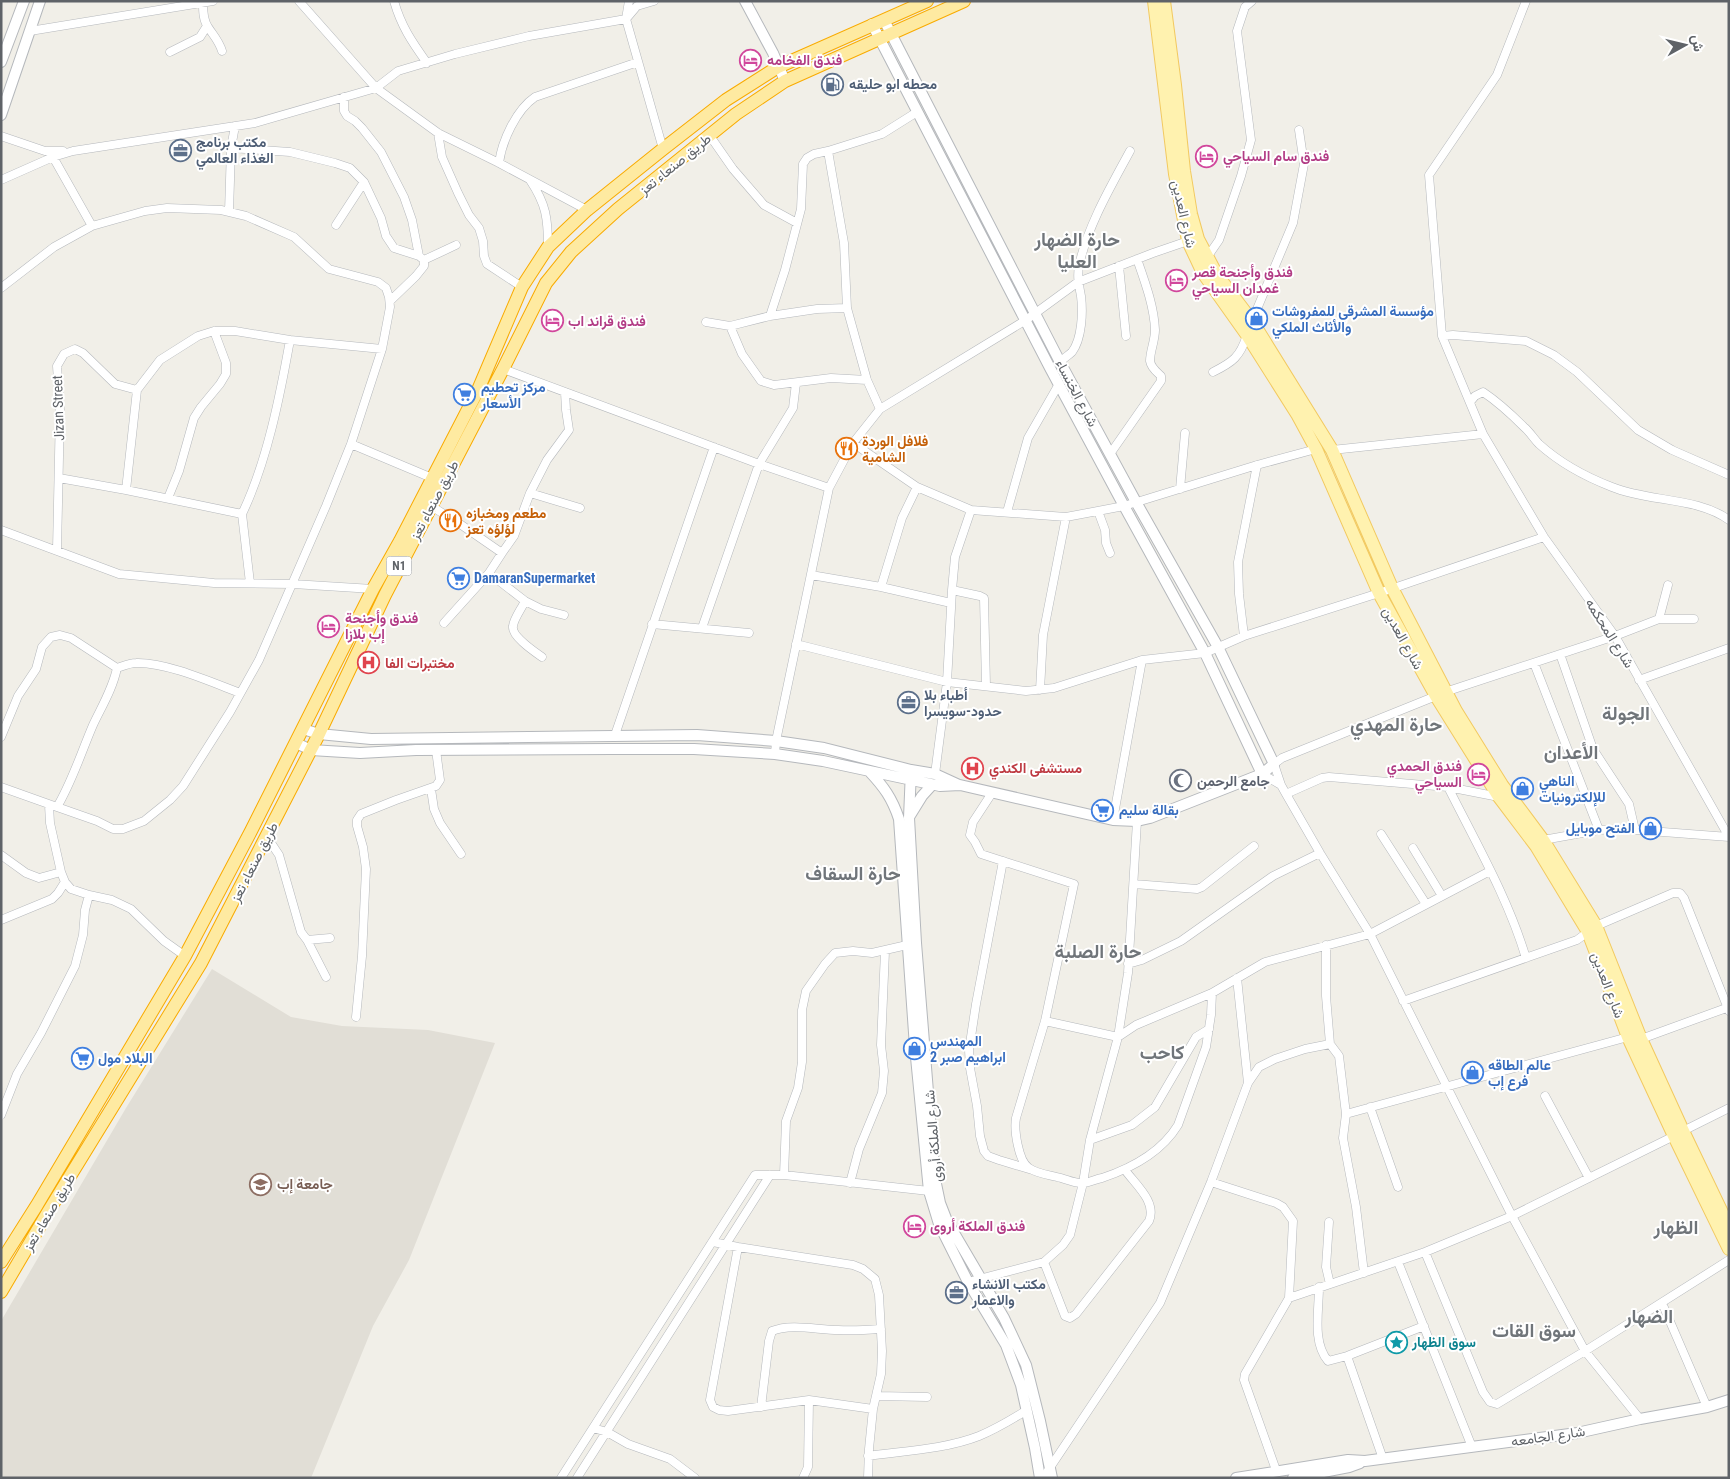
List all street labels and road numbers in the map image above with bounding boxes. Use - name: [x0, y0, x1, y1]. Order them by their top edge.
- street label: طريق صنعاء تعز: [635, 130, 715, 199]
- street label: شارع العدين: [1166, 179, 1200, 250]
- street label: شارع الخنساء: [1050, 357, 1101, 431]
- street label: Jizan Street: [49, 375, 67, 441]
- street label: طريق صنعاء تعز: [406, 458, 463, 544]
- road number: N1: [386, 556, 412, 576]
- street label: شارع المحكمه: [1580, 595, 1638, 672]
- street label: شارع العدين: [1377, 604, 1427, 674]
- street label: طريق صنعاء تعز: [227, 819, 282, 906]
- street label: شارع العدين: [1585, 950, 1628, 1021]
- street label: شارع الملكة أروى: [921, 1089, 948, 1183]
- street label: طريق صنعاء تعز: [19, 1170, 79, 1255]
- street label: شارع الجامعه: [1510, 1423, 1586, 1452]

